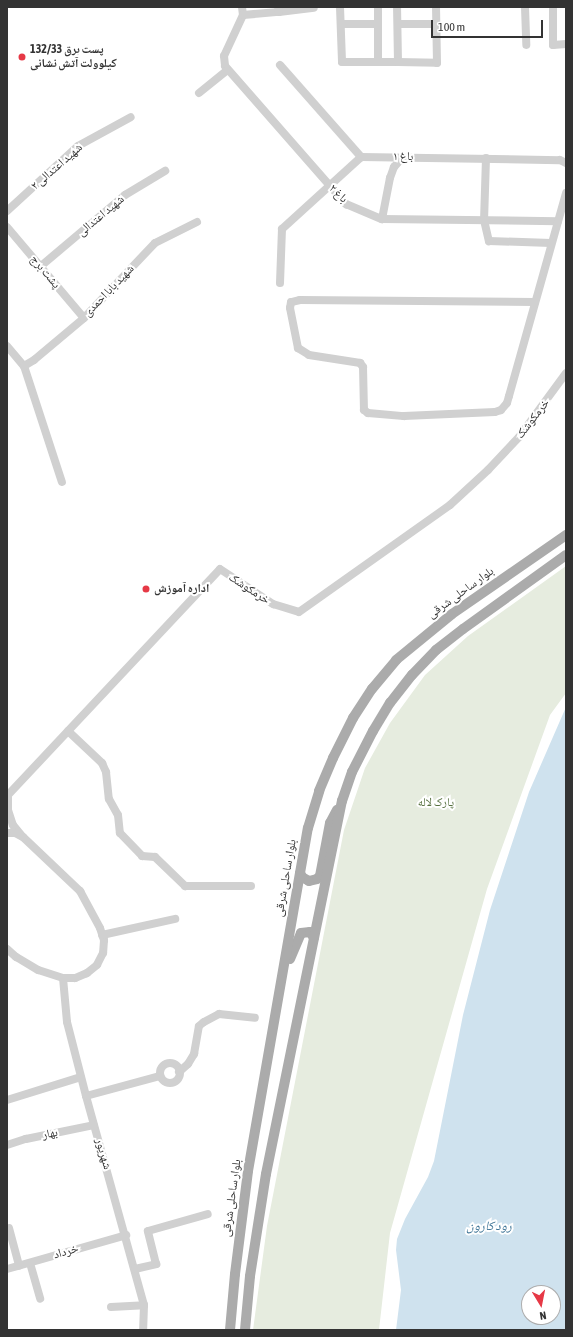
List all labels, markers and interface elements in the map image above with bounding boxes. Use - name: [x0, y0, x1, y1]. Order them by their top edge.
- scale bar: [433, 12, 545, 38]
- text: 100 m: [438, 20, 465, 34]
- place label: پست برق 132/33 کیلوولت آتش نشانی: [30, 43, 117, 71]
- marker: پست برق 132/33 کیلوولت آتش نشانی: [17, 52, 27, 62]
- street label: شهید اعتدالی ۲: [28, 141, 86, 193]
- street label: باغ ۱: [393, 150, 413, 164]
- street label: باغ ۲: [326, 182, 350, 206]
- street label: شهید اعتدالی: [75, 192, 127, 240]
- street label: پشت برج: [27, 252, 63, 292]
- street label: شهید بابا احمدی: [81, 262, 137, 320]
- street label: خرمکوشک: [513, 396, 553, 442]
- street label: بلوار ساحلی شرقی: [425, 564, 497, 622]
- street label: خرمکوشک: [226, 570, 272, 608]
- place label: اداره آموزش: [154, 582, 209, 596]
- marker: اداره آموزش: [141, 584, 151, 594]
- park label: پارک لاله: [418, 796, 454, 810]
- street label: بلوار ساحلی شرقی: [272, 838, 300, 918]
- street label: بهار: [41, 1125, 59, 1143]
- street label: شهریور: [92, 1137, 114, 1171]
- street label: بلوار ساحلی شرقی: [219, 1158, 245, 1238]
- water label: رود کارون: [466, 1218, 512, 1234]
- street label: خرداد: [52, 1242, 80, 1262]
- north arrow: [521, 1285, 561, 1325]
- text: N: [539, 1309, 547, 1322]

